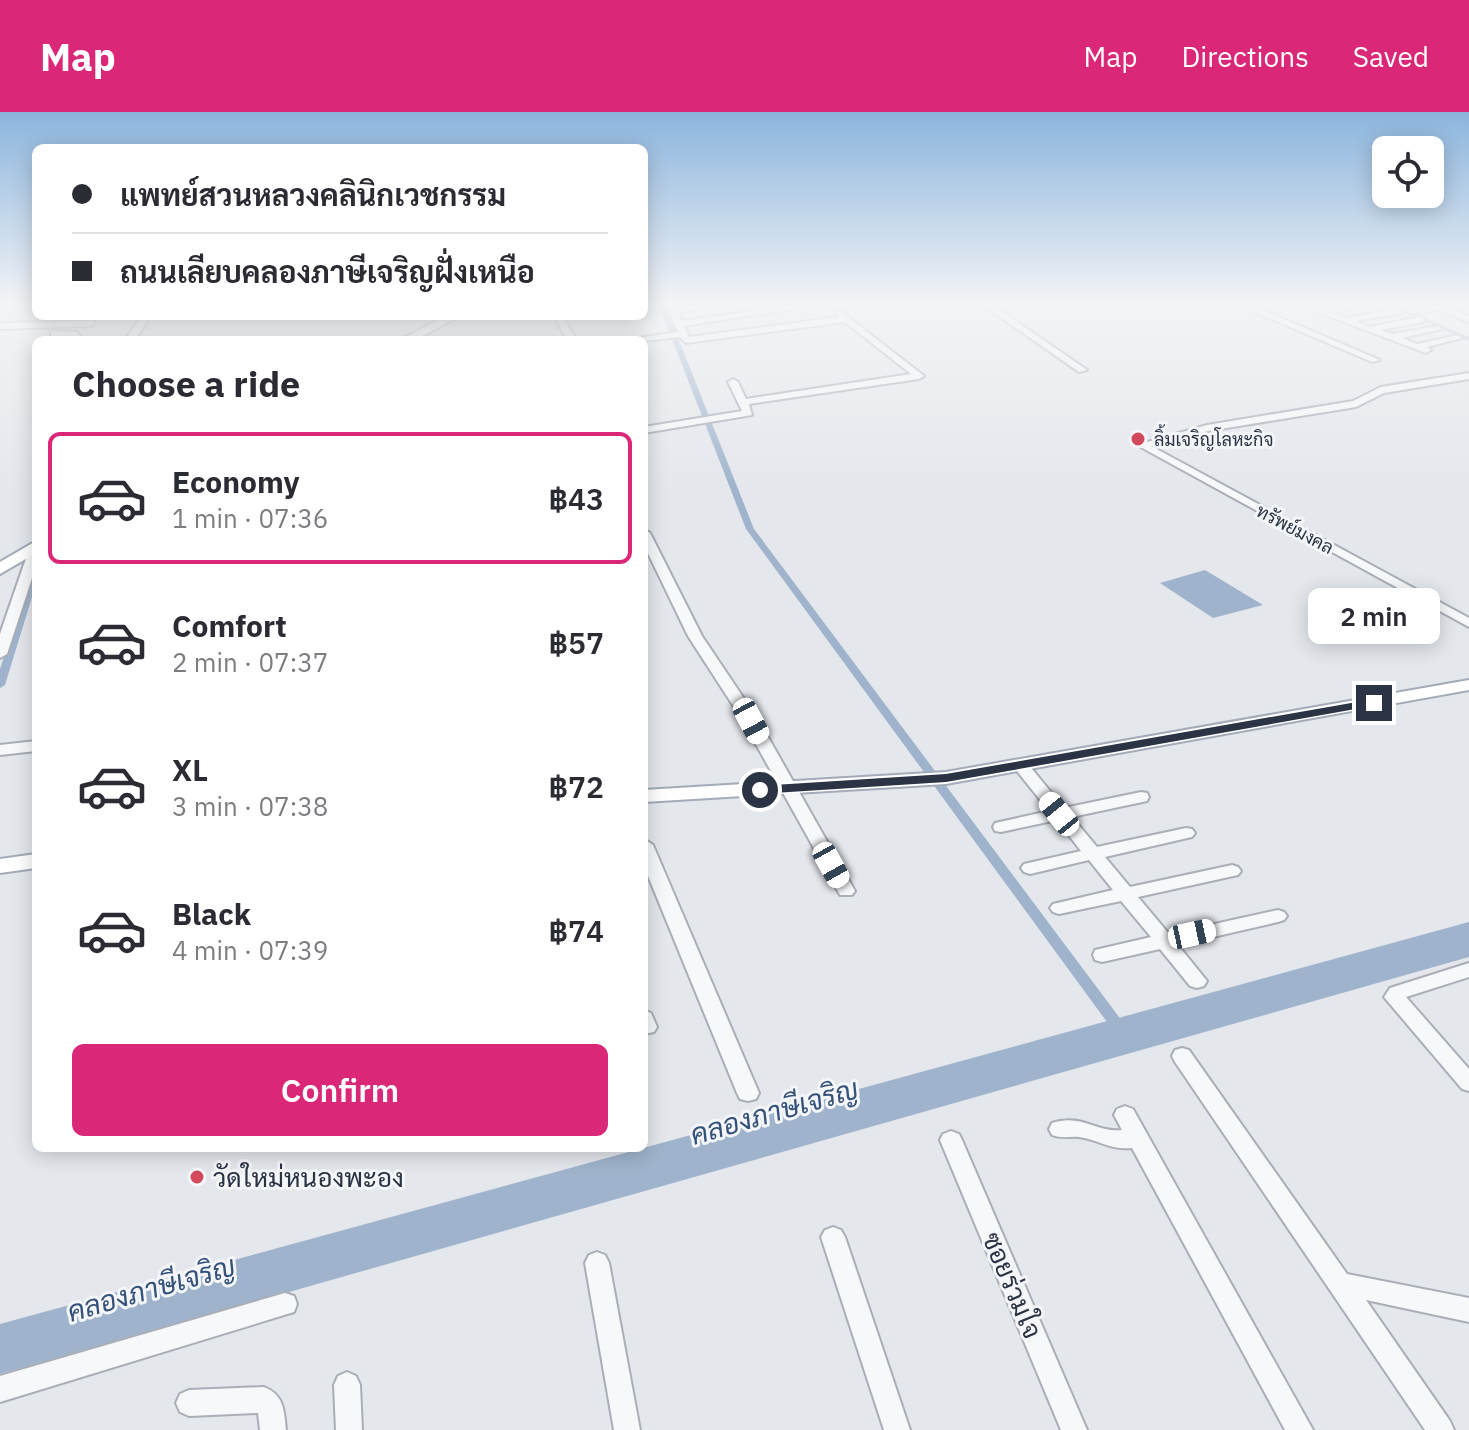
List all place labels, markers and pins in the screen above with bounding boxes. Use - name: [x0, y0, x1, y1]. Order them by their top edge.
- place label: ลิ้มเจริญโลหะกิจ: [1154, 424, 1273, 451]
- marker: ลิ้มเจริญโลหะกิจ: [1129, 430, 1147, 448]
- place label: วัดใหม่หนองพะอง: [213, 1160, 404, 1194]
- marker: วัดใหม่หนองพะอง: [188, 1168, 206, 1186]

